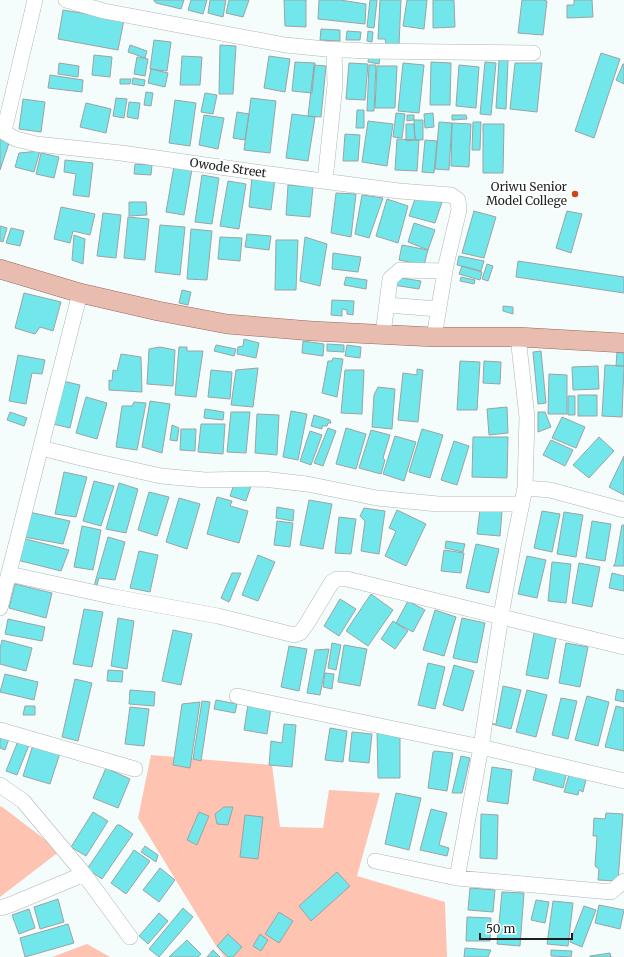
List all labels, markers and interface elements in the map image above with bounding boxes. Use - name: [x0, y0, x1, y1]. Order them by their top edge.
- street label: Owode Street: [189, 155, 268, 180]
- place label: Oriwu Senior Model College: [486, 179, 568, 208]
- marker: Oriwu Senior Model College: [570, 189, 580, 199]
- scale bar: [480, 915, 572, 941]
- text: 50 m: [486, 921, 515, 936]

